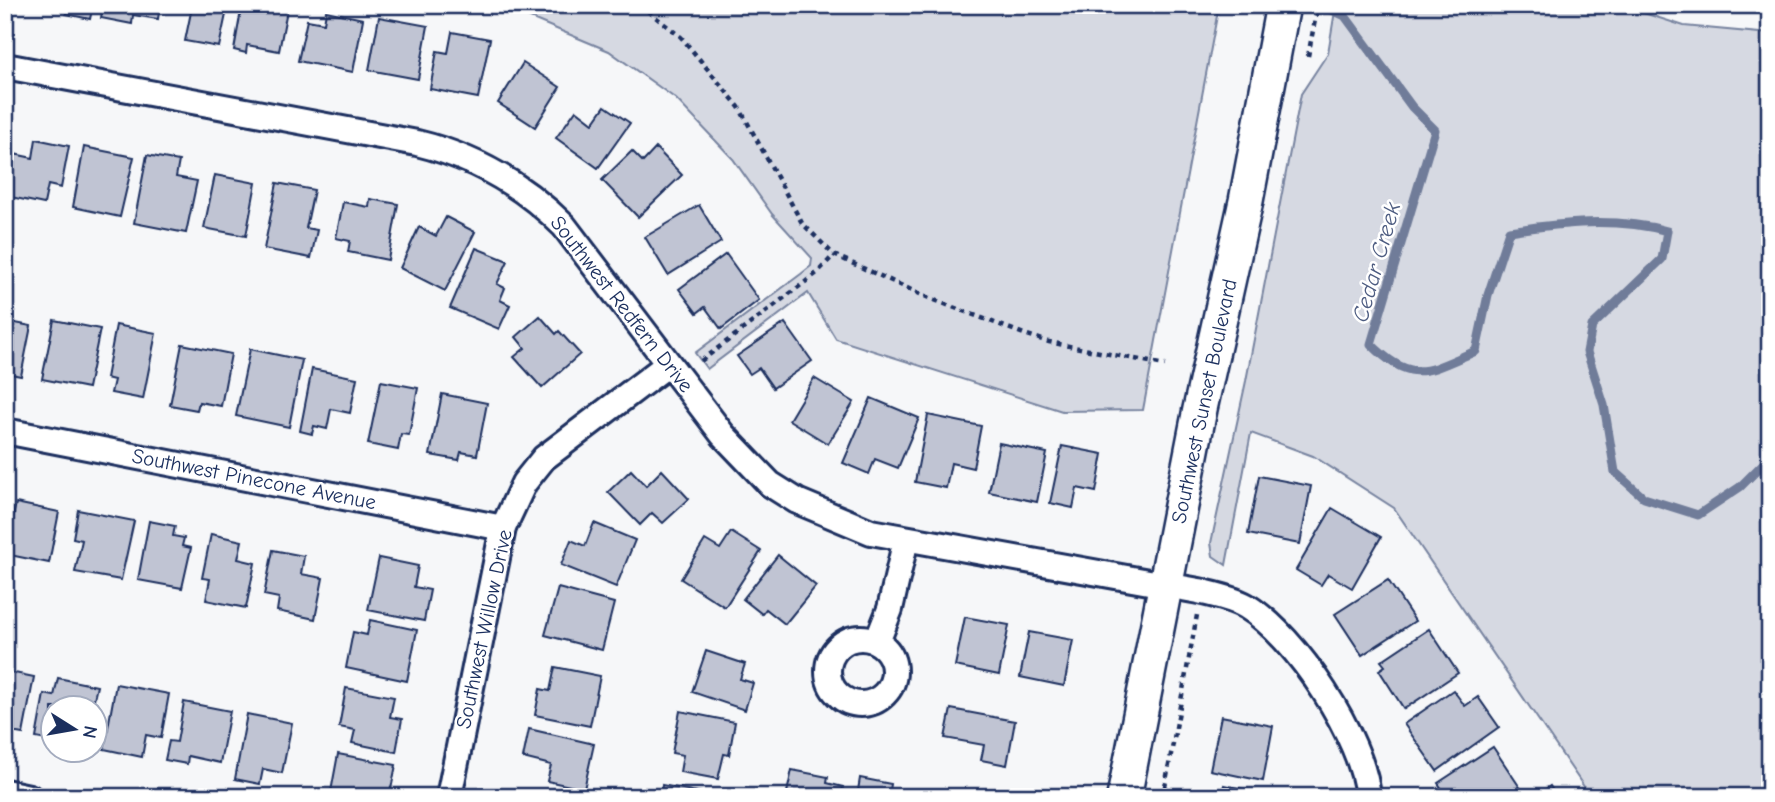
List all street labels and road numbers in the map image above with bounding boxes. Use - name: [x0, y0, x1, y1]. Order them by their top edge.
- street label: Southwest Redfern Drive: [546, 211, 698, 397]
- street label: Southwest Sunset Boulevard: [1166, 277, 1242, 525]
- street label: Southwest Pinecone Avenue: [130, 444, 378, 514]
- street label: Southwest Willow Drive: [451, 527, 517, 731]

